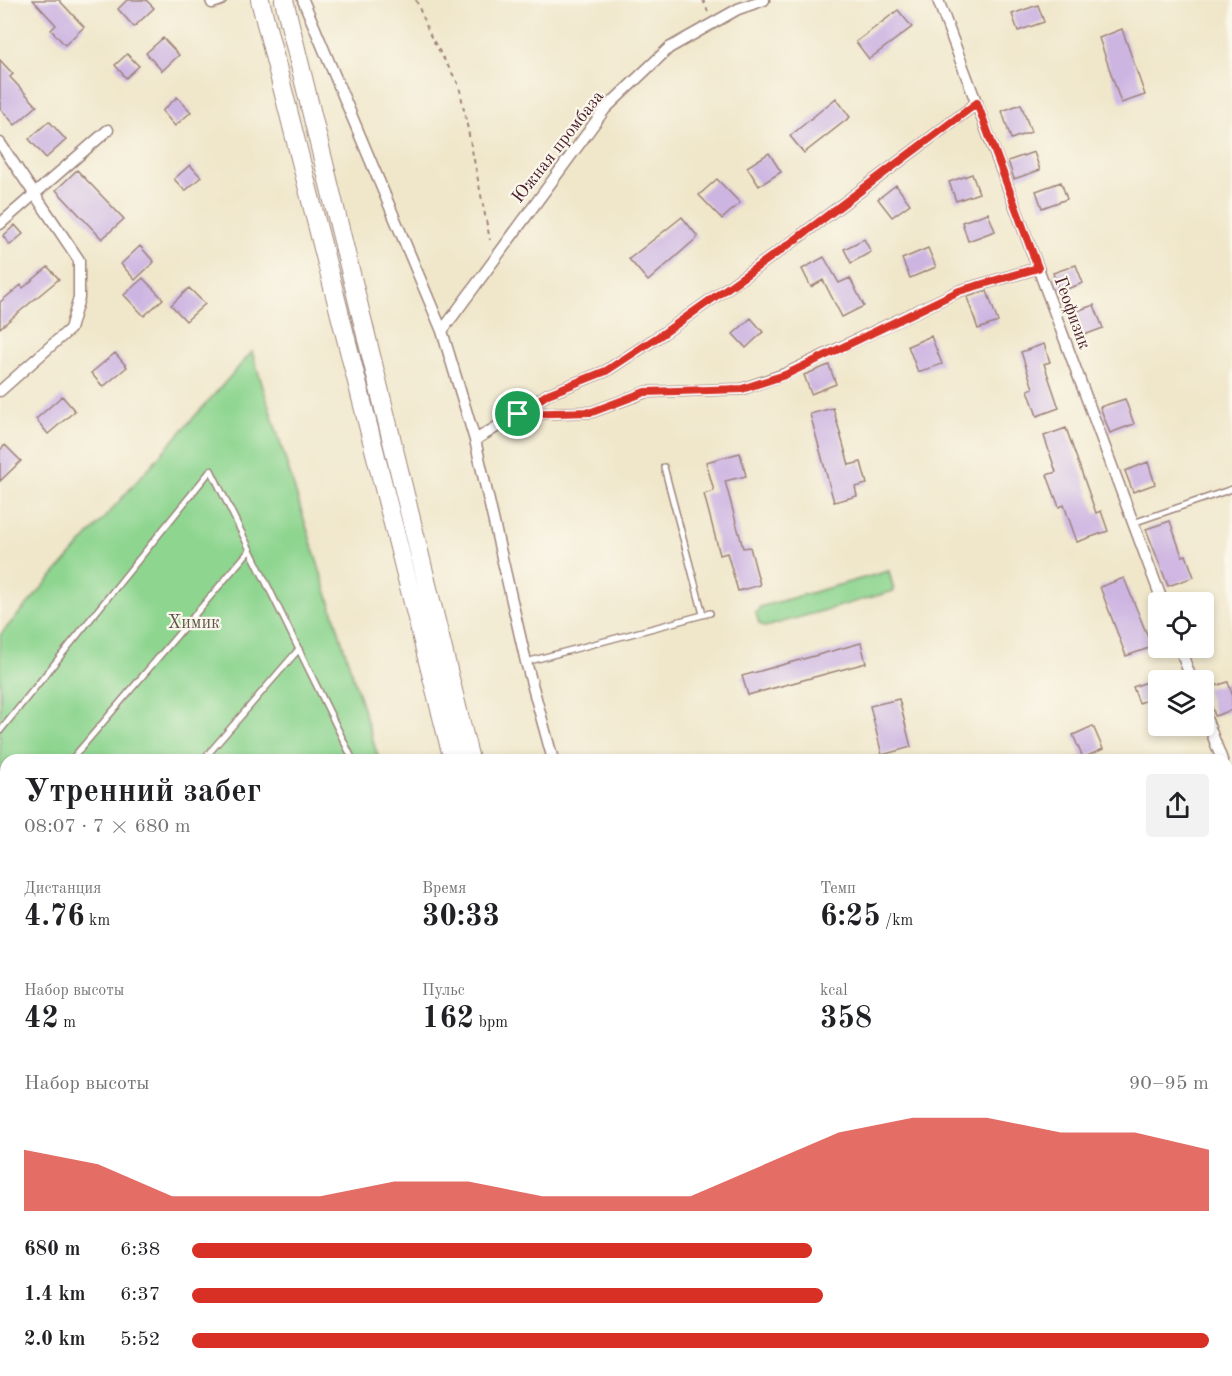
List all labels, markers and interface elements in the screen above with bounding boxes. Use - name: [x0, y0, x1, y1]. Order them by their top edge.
- street label: Южная промбаза: [509, 87, 607, 207]
- street label: Геофизик: [1050, 274, 1093, 352]
- pin: [492, 388, 543, 439]
- icon: arrive: [501, 397, 534, 430]
- map controls: [1148, 592, 1214, 736]
- button: locate: [1148, 592, 1214, 658]
- park label: Химик: [168, 614, 220, 632]
- button: layers: [1148, 670, 1214, 736]
- button: share: [1146, 774, 1209, 837]
- text: Утренний забег: [24, 776, 261, 809]
- text: 08:07 · 7 × 680 m: [24, 817, 191, 837]
- text: Дистанция: [24, 881, 101, 897]
- text: Время: [422, 881, 466, 897]
- text: Темп: [820, 881, 856, 897]
- text: 4.76: [24, 902, 85, 932]
- text: 30:33: [422, 902, 500, 932]
- text: 6:25: [820, 902, 881, 932]
- text: km: [85, 913, 110, 929]
- text: /km: [881, 913, 913, 929]
- text: Набор высоты: [24, 983, 124, 999]
- text: Пульс: [422, 983, 465, 999]
- text: kcal: [820, 983, 848, 999]
- text: 42: [24, 1004, 59, 1034]
- text: 162: [422, 1004, 474, 1034]
- text: 358: [820, 1004, 872, 1034]
- text: m: [59, 1015, 76, 1031]
- text: bpm: [474, 1015, 508, 1031]
- text: Набор высоты: [24, 1074, 150, 1094]
- text: 90–95 m: [1129, 1074, 1209, 1094]
- text: 680 m: [24, 1240, 80, 1260]
- text: 6:38: [120, 1240, 160, 1260]
- text: 1.4 km: [24, 1285, 86, 1305]
- text: 6:37: [120, 1285, 160, 1305]
- text: 2.0 km: [24, 1330, 86, 1350]
- text: 5:52: [120, 1330, 160, 1350]

